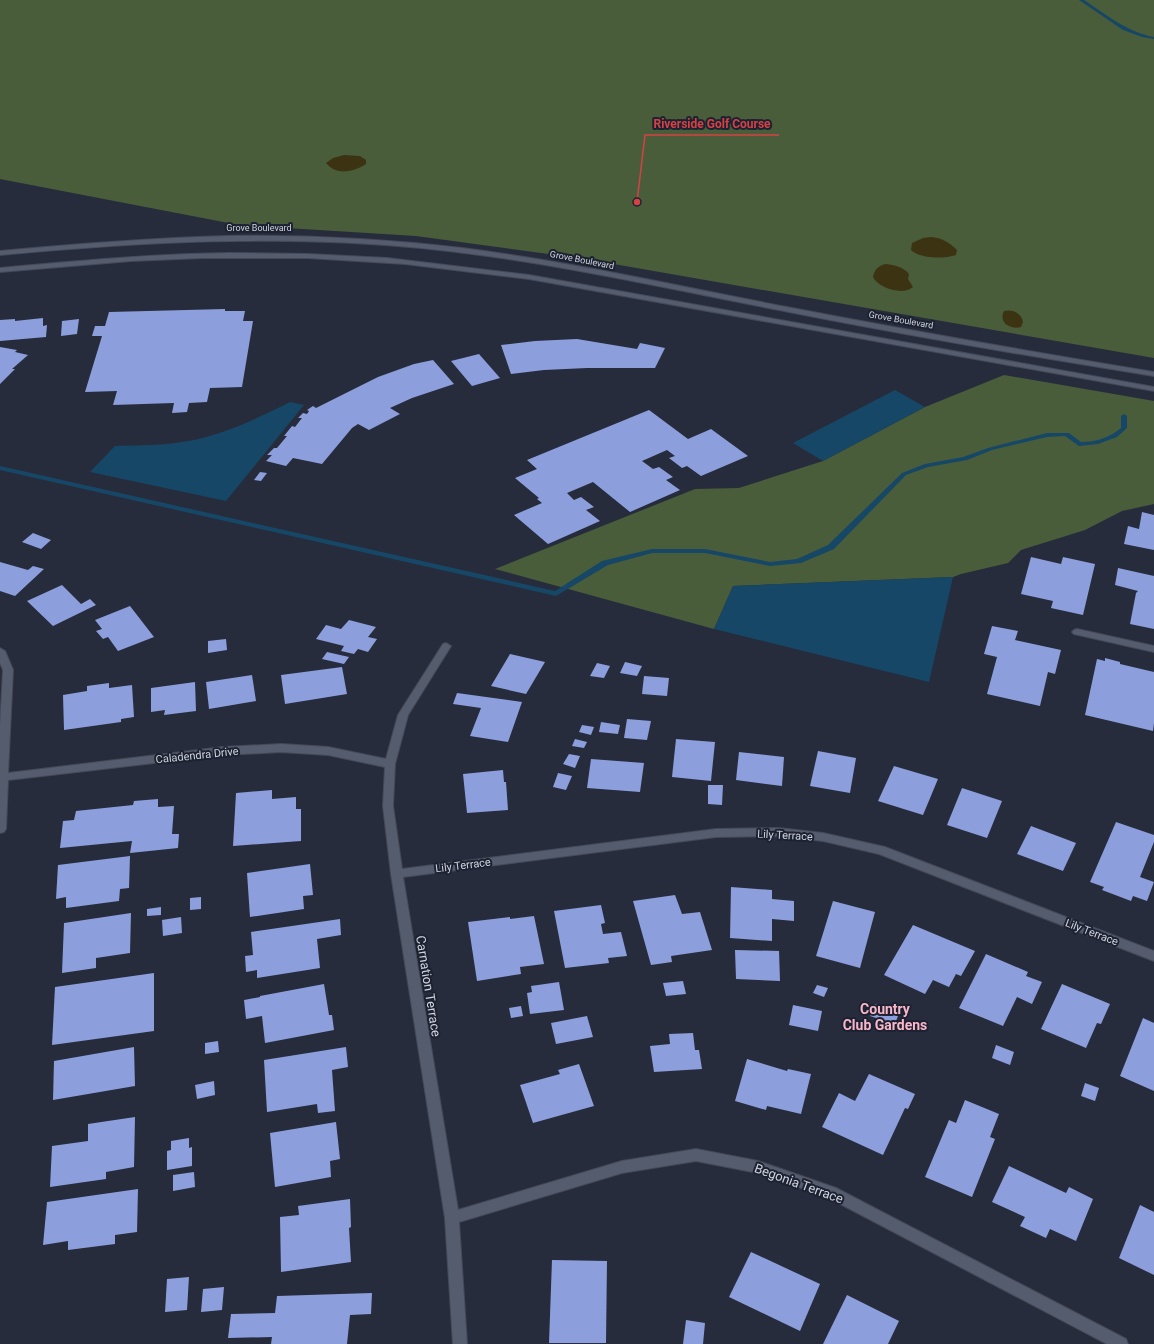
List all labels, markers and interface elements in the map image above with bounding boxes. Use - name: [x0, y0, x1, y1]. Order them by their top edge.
- callout: Riverside Golf Course: [645, 111, 779, 135]
- text: Riverside Golf Course: [653, 117, 771, 131]
- street label: Grove Boulevard: [226, 223, 292, 233]
- street label: Grove Boulevard: [549, 249, 615, 271]
- street label: Grove Boulevard: [868, 309, 934, 331]
- street label: Caladendra Drive: [155, 745, 239, 766]
- street label: Lily Terrace: [757, 828, 813, 843]
- street label: Lily Terrace: [435, 856, 492, 875]
- street label: Lily Terrace: [1064, 916, 1120, 949]
- street label: Carnation Terrace: [413, 934, 444, 1038]
- district label: Country Club Gardens: [843, 1001, 927, 1033]
- street label: Begonia Terrace: [752, 1160, 845, 1207]

